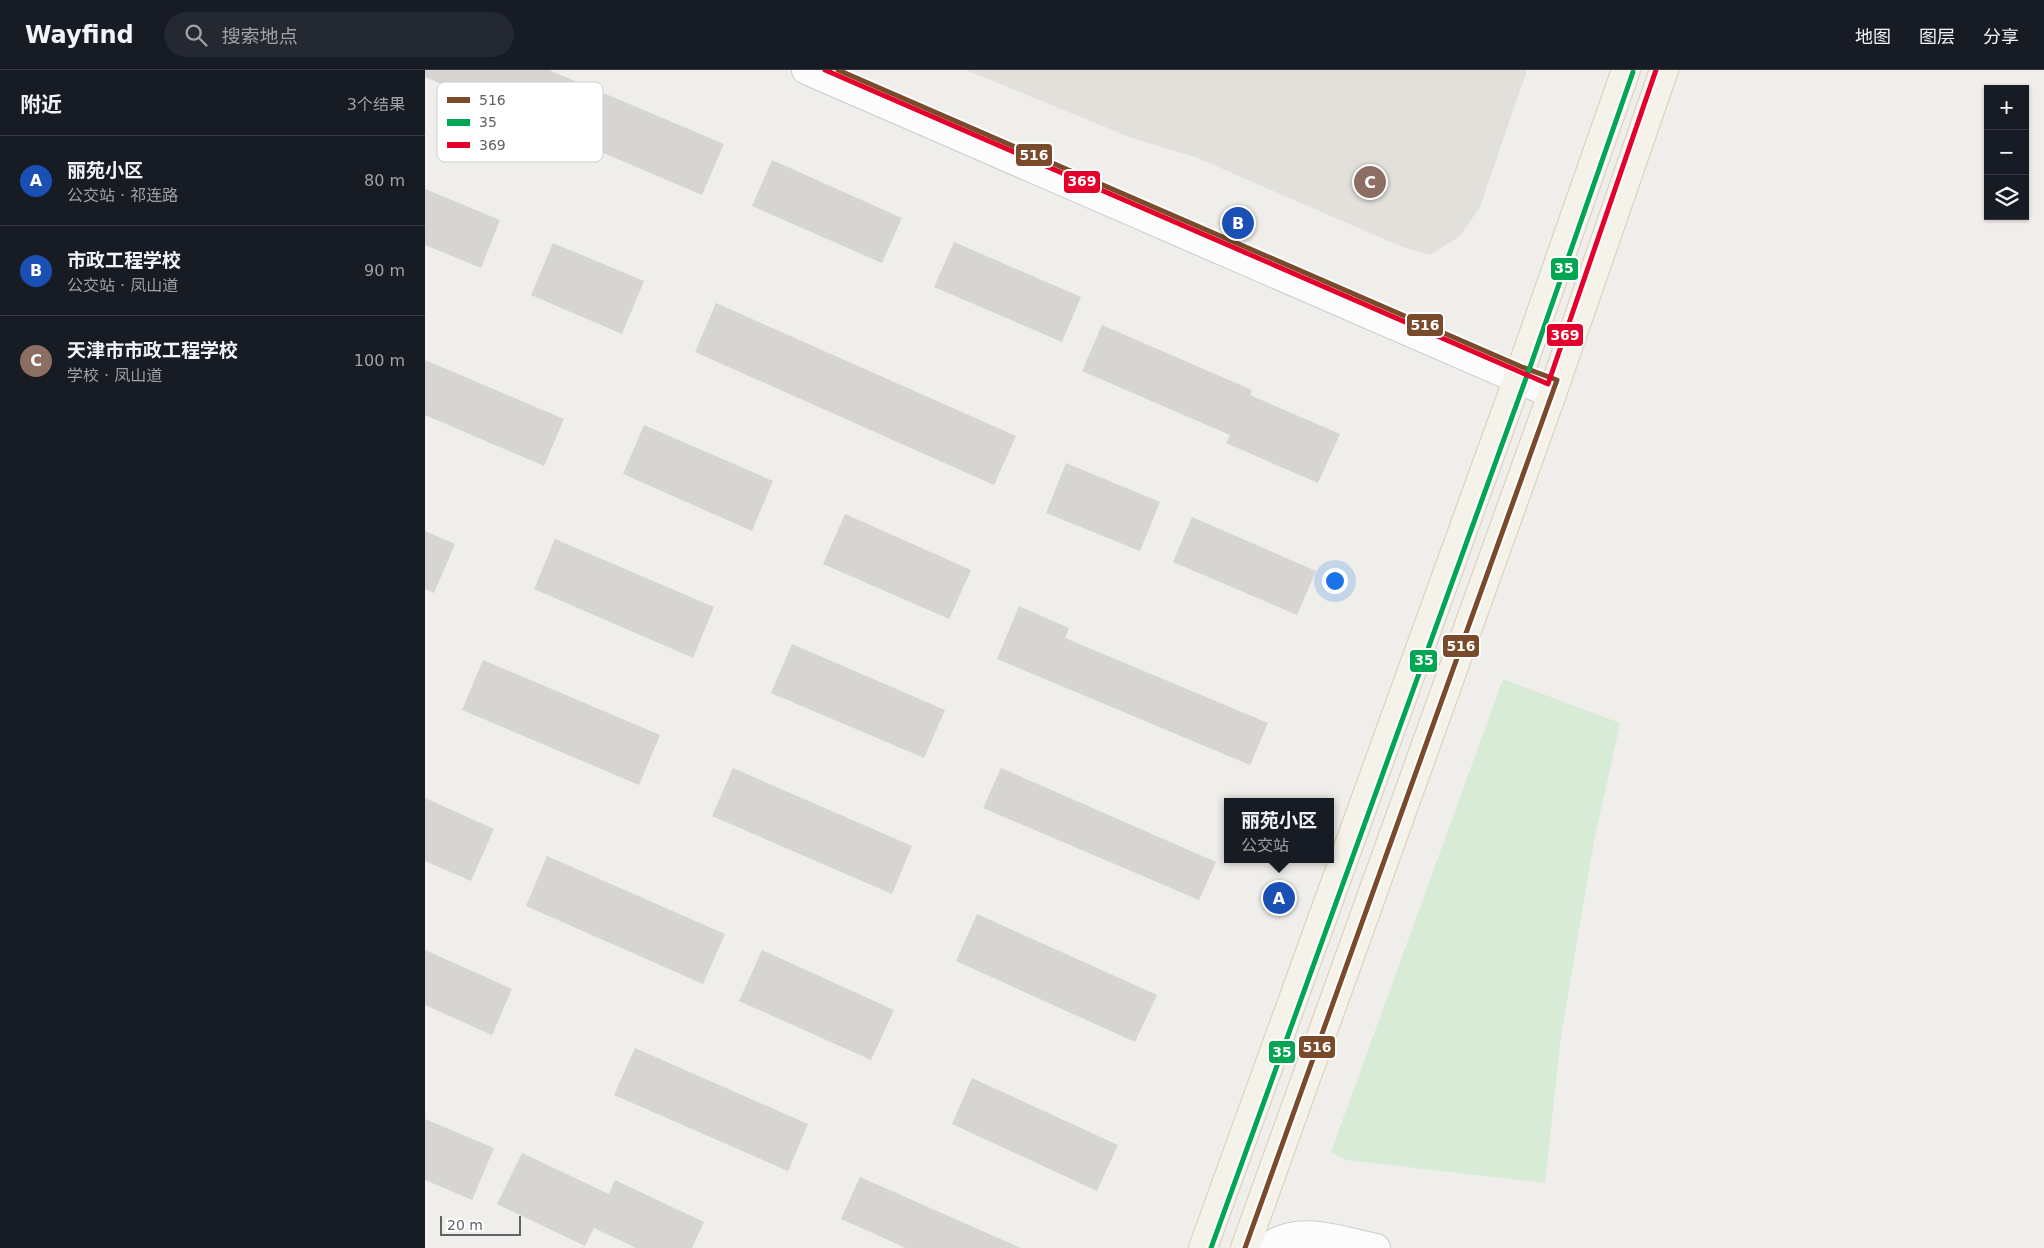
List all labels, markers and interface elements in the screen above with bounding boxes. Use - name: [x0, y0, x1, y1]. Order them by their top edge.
- search box: [164, 12, 514, 57]
- text: Wayfind: [25, 21, 134, 49]
- icon: search: [182, 21, 210, 49]
- text: 搜索地点: [222, 25, 298, 47]
- text: 地图: [1855, 26, 1891, 47]
- text: 图层: [1919, 26, 1955, 47]
- text: 分享: [1983, 26, 2019, 47]
- legend: [437, 82, 603, 162]
- map controls: [1984, 85, 2029, 220]
- button: +: [1984, 85, 2029, 130]
- text: 516: [479, 92, 506, 108]
- text: 附近: [20, 93, 62, 117]
- text: 3个结果: [347, 95, 405, 114]
- text: 35: [479, 114, 497, 130]
- button: −: [1984, 130, 2029, 175]
- text: 369: [479, 137, 506, 153]
- line badge: 516: [1015, 143, 1053, 167]
- text: 516: [1019, 147, 1049, 163]
- text: 丽苑小区: [67, 159, 143, 181]
- pin: C: [1354, 163, 1386, 201]
- line badge: 369: [1063, 170, 1101, 194]
- text: A: [30, 171, 42, 190]
- text: 80 m: [364, 171, 405, 190]
- text: 369: [1067, 173, 1097, 189]
- button: layers: [1984, 175, 2029, 220]
- text: 公交站 · 祁连路: [67, 186, 178, 205]
- pin: B: [1222, 204, 1254, 242]
- text: 市政工程学校: [67, 249, 181, 271]
- line badge: 35: [1550, 257, 1579, 281]
- text: 35: [1554, 260, 1574, 276]
- text: B: [30, 261, 42, 280]
- text: 90 m: [364, 261, 405, 280]
- text: 公交站 · 凤山道: [67, 276, 178, 295]
- line badge: 516: [1406, 313, 1444, 337]
- text: 516: [1410, 317, 1440, 333]
- line badge: 369: [1546, 323, 1584, 347]
- text: 369: [1550, 327, 1580, 343]
- text: 天津市市政工程学校: [67, 339, 238, 361]
- text: C: [30, 351, 42, 370]
- text: 100 m: [354, 351, 405, 370]
- text: 学校 · 凤山道: [67, 366, 162, 385]
- your location: [1322, 568, 1348, 594]
- line badge: 516: [1442, 634, 1480, 658]
- text: 516: [1446, 638, 1476, 654]
- line badge: 35: [1409, 649, 1438, 673]
- text: 35: [1414, 652, 1434, 668]
- popup: [1224, 798, 1334, 863]
- text: 丽苑小区: [1241, 809, 1317, 831]
- text: 公交站: [1241, 836, 1289, 855]
- pin: A: [1263, 879, 1295, 917]
- line badge: 516: [1298, 1035, 1336, 1059]
- text: 516: [1302, 1039, 1332, 1055]
- line badge: 35: [1268, 1040, 1296, 1064]
- text: 35: [1272, 1044, 1292, 1060]
- scale bar: [440, 1213, 521, 1236]
- text: 20 m: [447, 1217, 483, 1233]

